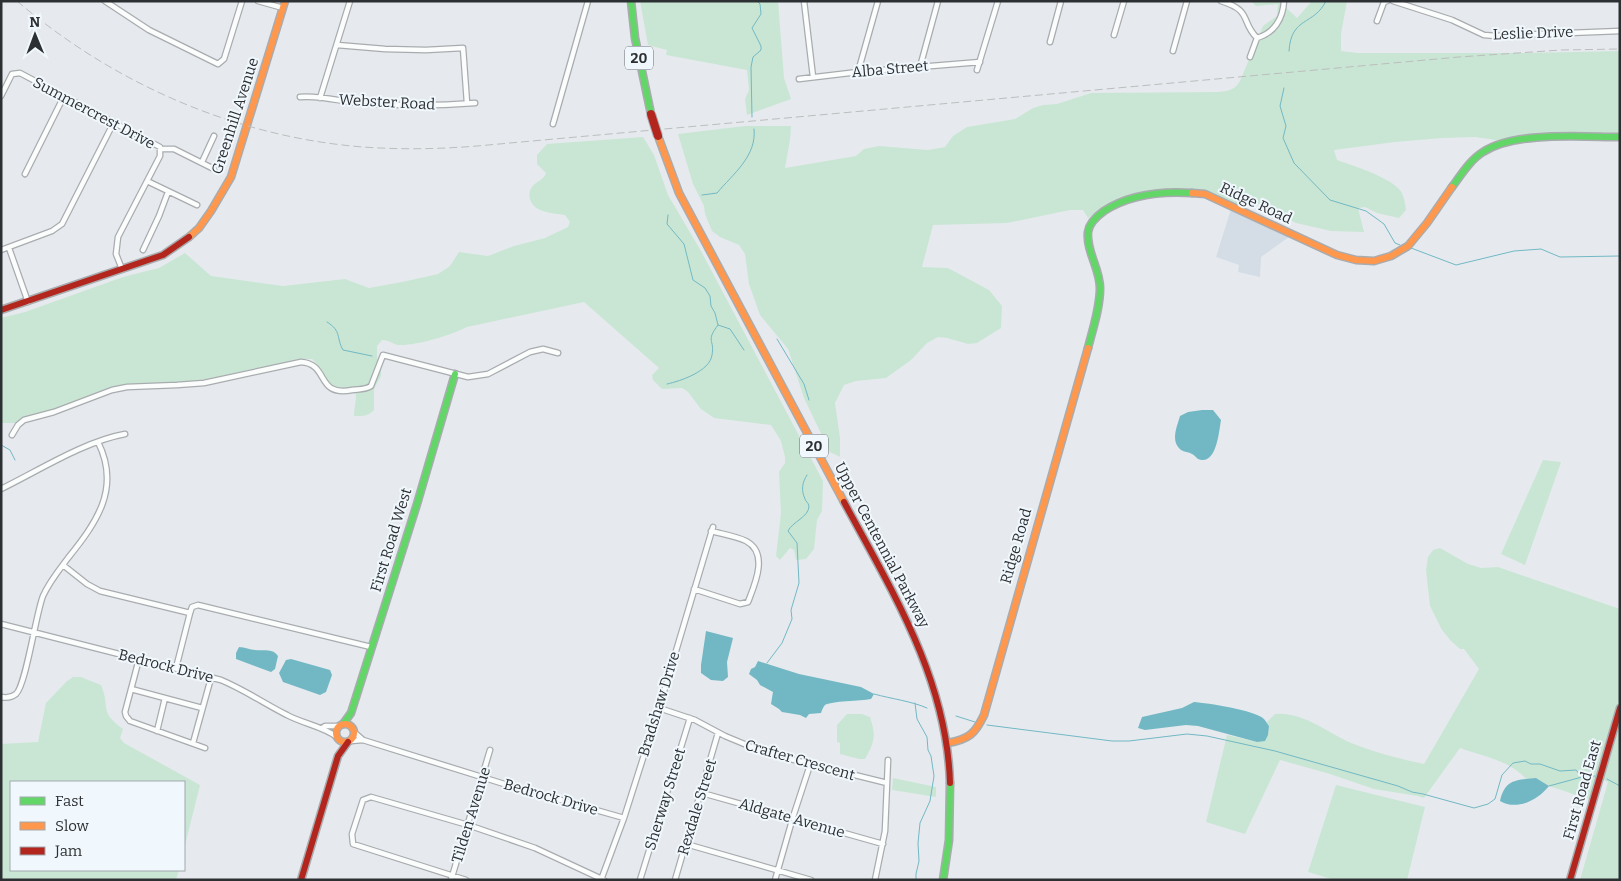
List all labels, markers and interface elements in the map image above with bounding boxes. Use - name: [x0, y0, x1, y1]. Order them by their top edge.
- north arrow: [10, 10, 60, 60]
- text: N: [29, 14, 41, 31]
- street label: Leslie Drive: [1492, 23, 1574, 43]
- road number: 20: [625, 46, 653, 70]
- street label: Greenhill Avenue: [208, 55, 262, 177]
- street label: Alba Street: [851, 57, 930, 81]
- street label: Summercrest Drive: [30, 73, 158, 153]
- street label: Webster Road: [338, 90, 436, 114]
- street label: Ridge Road: [1217, 178, 1295, 228]
- road number: 20: [800, 434, 828, 458]
- street label: Upper Centennial Parkway: [831, 459, 933, 631]
- street label: First Road West: [367, 485, 416, 594]
- street label: Ridge Road: [997, 506, 1035, 586]
- street label: Bedrock Drive: [117, 645, 215, 687]
- street label: Bradshaw Drive: [634, 649, 684, 759]
- street label: Crafter Crescent: [743, 736, 858, 784]
- street label: First Road East: [1559, 738, 1605, 842]
- street label: Sherway Street: [641, 745, 689, 852]
- street label: Rexdale Street: [674, 756, 720, 857]
- street label: Tilden Avenue: [448, 765, 494, 865]
- street label: Bedrock Drive: [502, 775, 600, 819]
- legend: [10, 781, 185, 871]
- text: Fast: [55, 792, 84, 810]
- street label: Aldgate Avenue: [737, 794, 847, 842]
- text: Slow: [55, 817, 90, 835]
- text: Jam: [54, 842, 83, 860]

